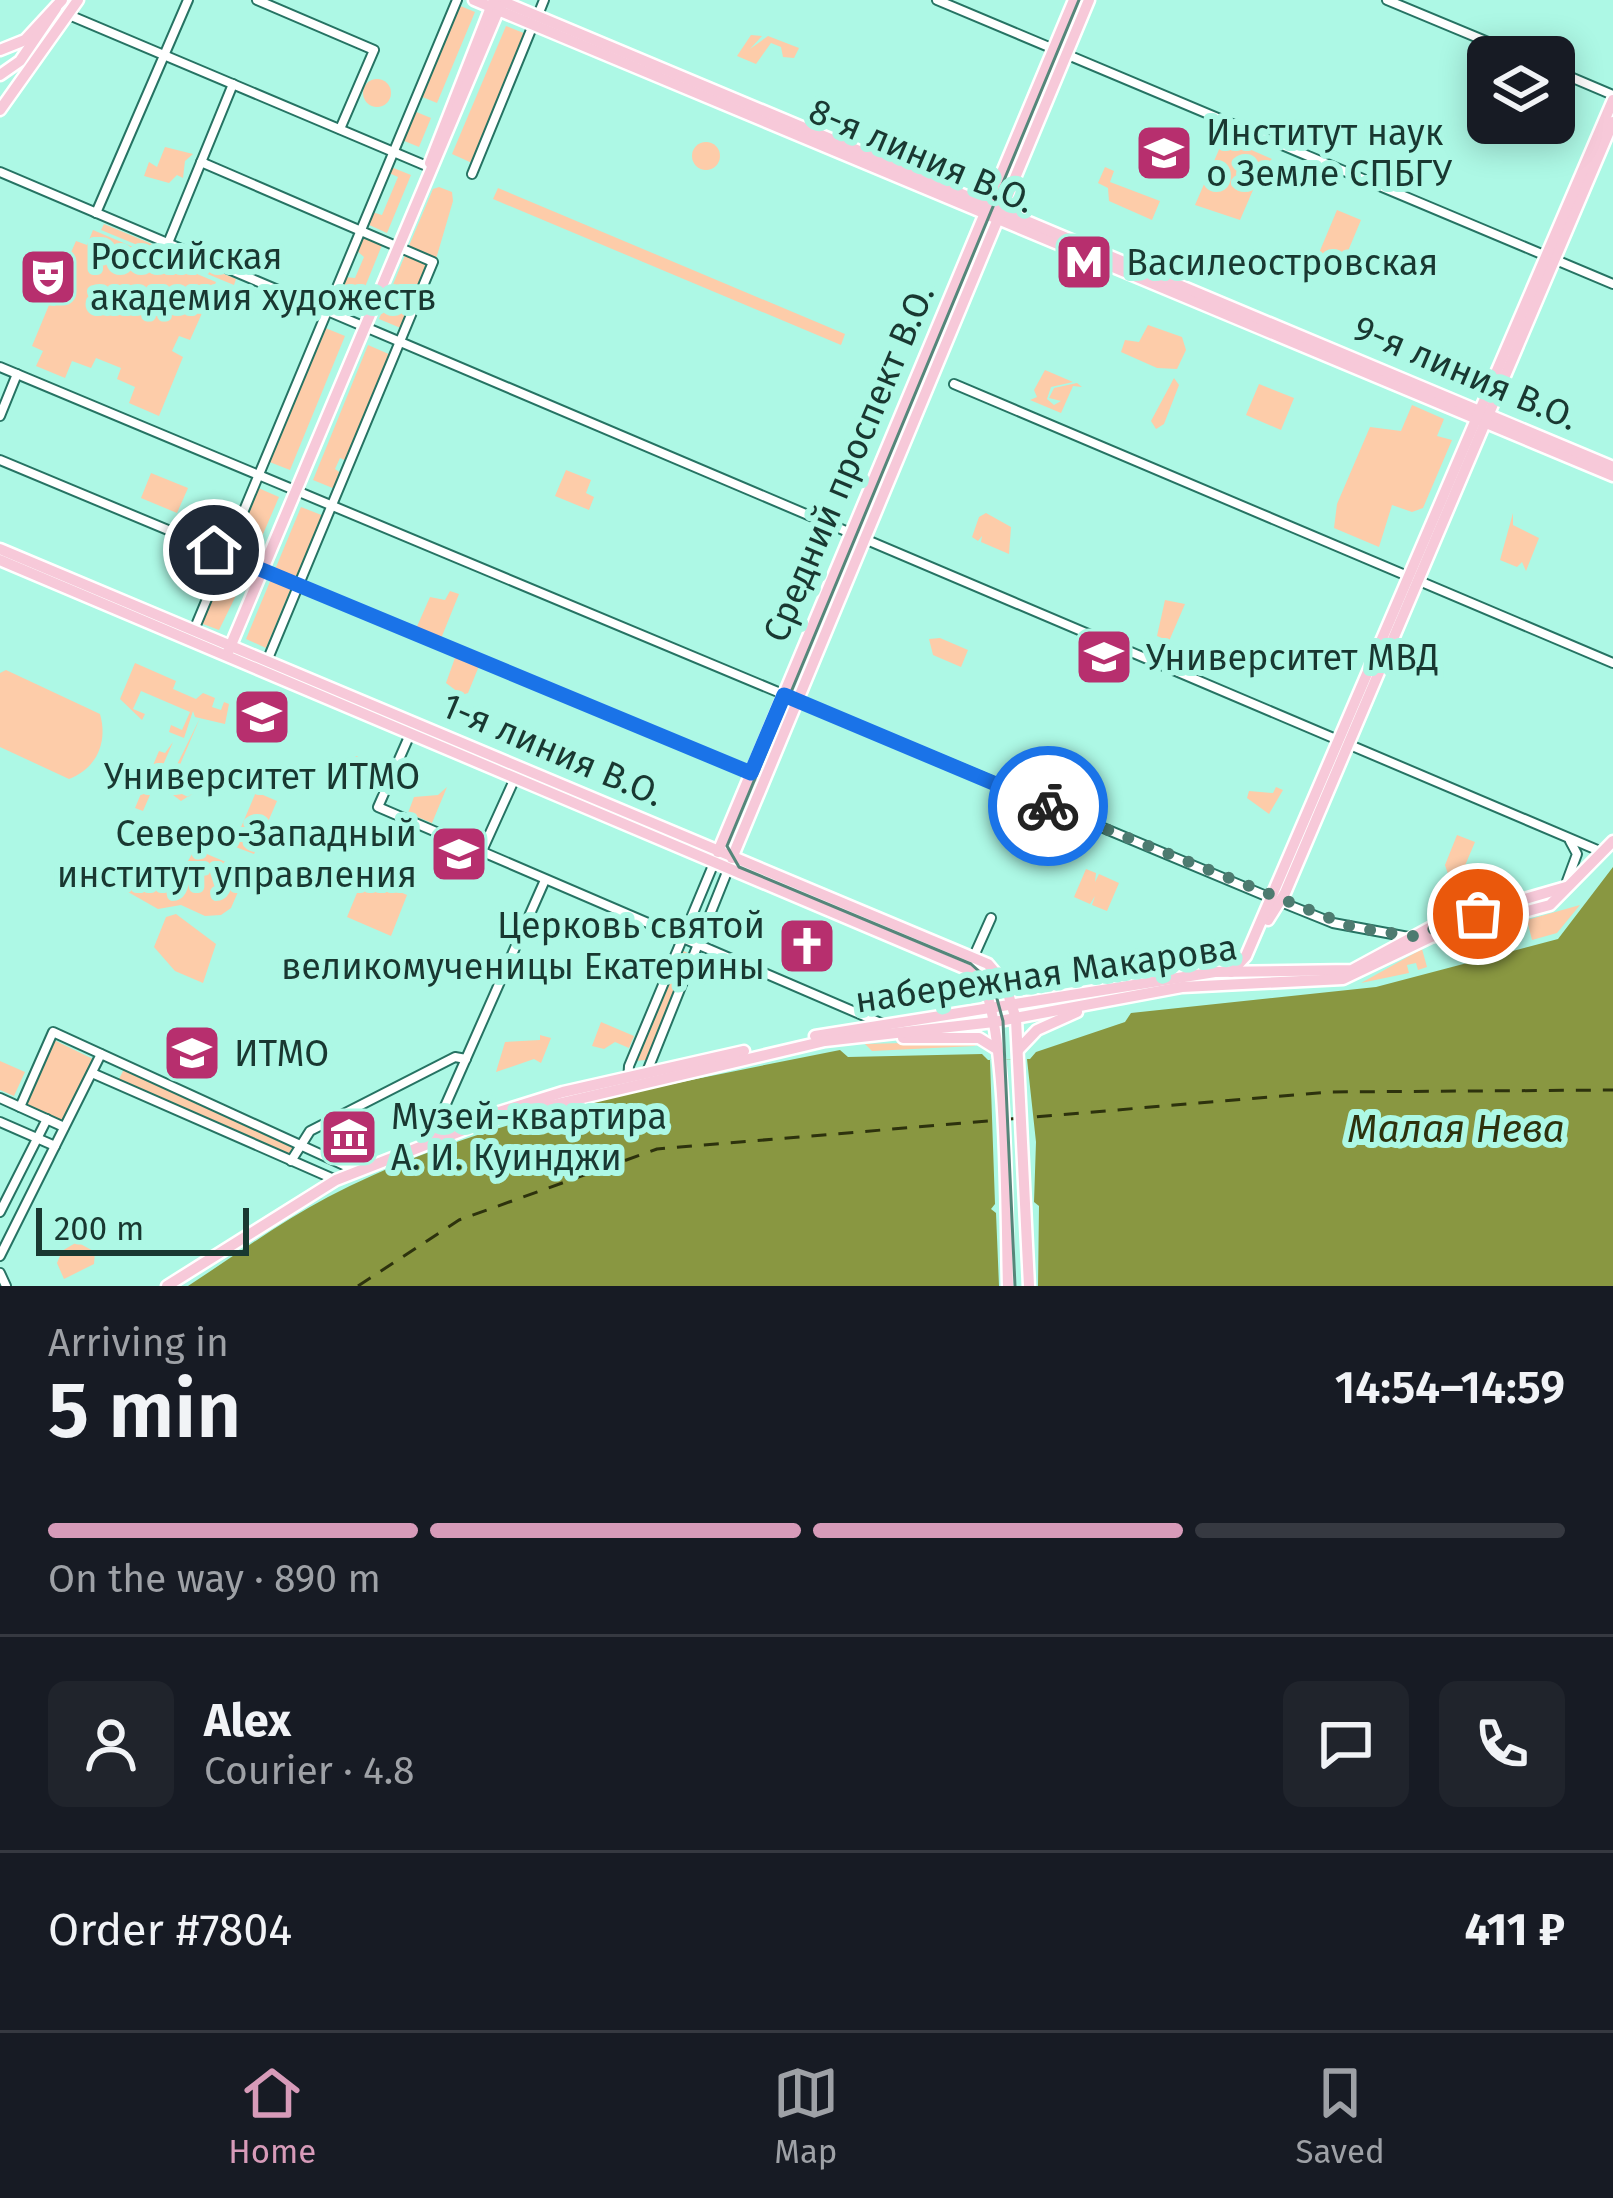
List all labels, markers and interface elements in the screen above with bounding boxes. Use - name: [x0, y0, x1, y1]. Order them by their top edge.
- map controls: [1467, 36, 1575, 144]
- button: layers: [1467, 36, 1575, 144]
- street label: 8-я линия В.О.: [802, 89, 1041, 223]
- place label: Институт наук о Земле СПБГУ: [1206, 111, 1453, 196]
- school or university icon: Институт наук о Земле СПБГУ: [1133, 122, 1195, 184]
- metro station icon: Василеостровская: [1053, 231, 1115, 293]
- place label: Российская академия художеств: [90, 235, 437, 320]
- place label: Василеостровская: [1126, 241, 1438, 285]
- theatre icon: Российская академия художеств: [17, 246, 79, 308]
- street label: Средний проспект В.О.: [754, 278, 944, 649]
- street label: 9-я линия В.О.: [1347, 306, 1584, 440]
- pin: [163, 499, 265, 601]
- icon: home: [181, 517, 247, 583]
- school or university icon: Университет МВД: [1073, 626, 1135, 688]
- place label: Университет МВД: [1146, 636, 1439, 680]
- street label: 1-я линия В.О.: [435, 684, 670, 816]
- school or university icon: Университет ИТМО: [231, 686, 293, 748]
- courier: [988, 746, 1108, 866]
- place label: Университет ИТМО: [104, 755, 420, 799]
- icon: bike: [1015, 773, 1081, 839]
- place label: Северо-Западный институт управления: [57, 812, 417, 897]
- school or university icon: Северо-Западный институт управления: [428, 823, 490, 885]
- pin: [1427, 863, 1529, 965]
- icon: bag: [1445, 881, 1511, 947]
- place label: Церковь святой великомученицы Екатерины: [281, 904, 765, 989]
- church icon: Церковь святой великомученицы Екатерины: [776, 915, 838, 977]
- street label: набережная Макарова: [852, 925, 1240, 1023]
- school or university icon: ИТМО: [161, 1022, 223, 1084]
- place label: ИТМО: [234, 1032, 329, 1076]
- place label: Музей-квартира А. И. Куинджи: [391, 1095, 667, 1180]
- museum icon: Музей-квартира А. И. Куинджи: [318, 1106, 380, 1168]
- water label: Малая Нева: [1347, 1106, 1565, 1152]
- scale bar: [36, 1202, 249, 1255]
- text: 200 m: [54, 1209, 144, 1249]
- text: Arriving in: [48, 1320, 229, 1366]
- text: 14:54–14:59: [1335, 1361, 1565, 1415]
- text: 5 min: [48, 1364, 241, 1458]
- text: On the way · 890 m: [48, 1556, 381, 1602]
- button: person: [48, 1681, 174, 1807]
- button: chat: [1283, 1681, 1409, 1807]
- button: phone: [1439, 1681, 1565, 1807]
- text: Alex: [204, 1694, 291, 1748]
- text: Courier · 4.8: [204, 1748, 415, 1794]
- text: Order #7804: [48, 1903, 292, 1957]
- text: 411 ₽: [1464, 1903, 1565, 1957]
- tab: Home: [228, 2060, 316, 2172]
- tab: Map: [773, 2060, 839, 2172]
- tab: Saved: [1295, 2060, 1385, 2172]

